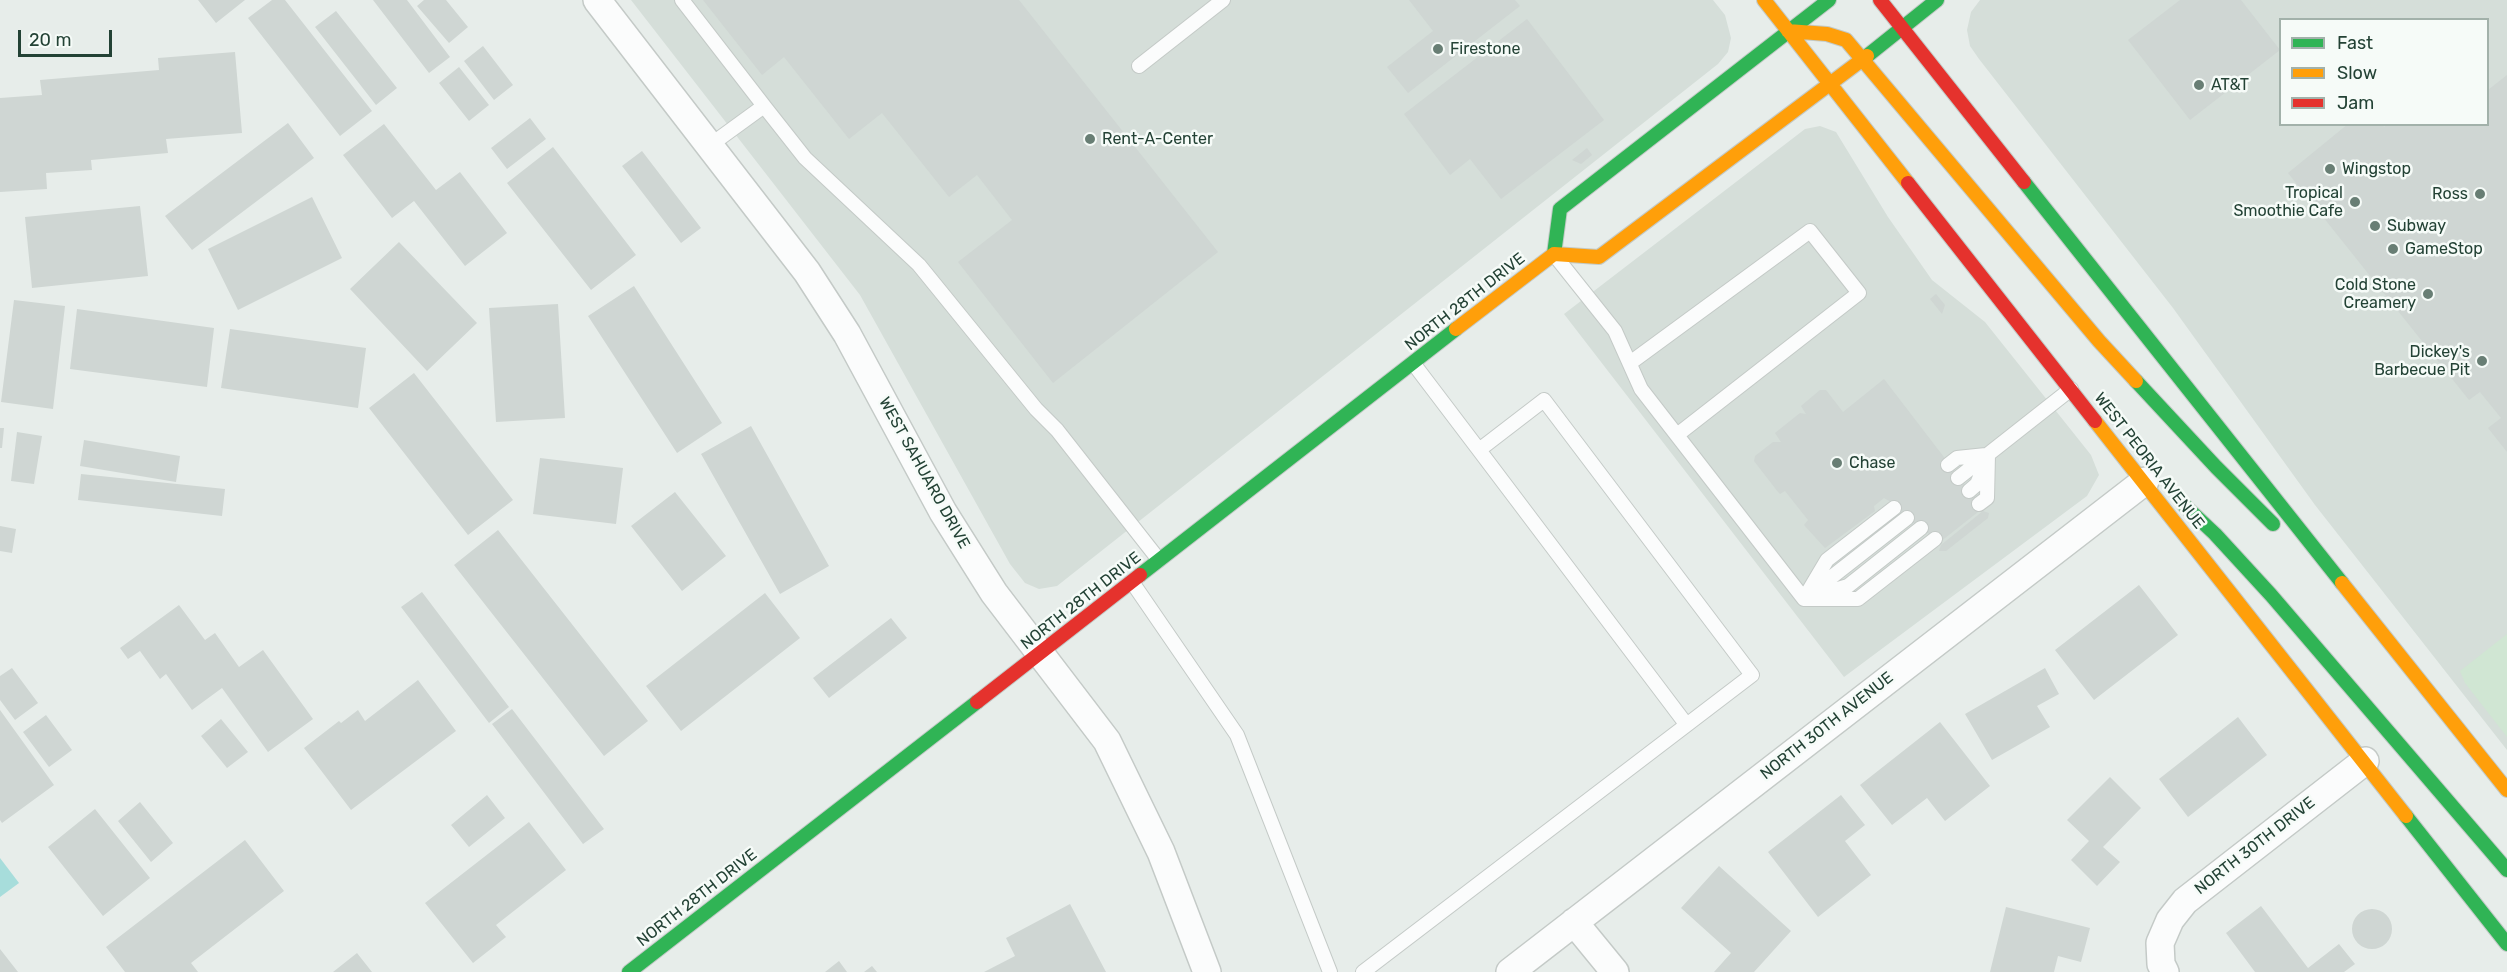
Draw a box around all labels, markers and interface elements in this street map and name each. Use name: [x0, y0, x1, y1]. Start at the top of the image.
scale bar: [21, 18, 116, 56]
legend: [2279, 18, 2489, 126]
text: 20 m: [29, 29, 71, 51]
text: Fast: [2337, 32, 2373, 54]
place label: Firestone: [1450, 39, 1520, 59]
marker: Firestone: [1431, 42, 1445, 56]
text: Slow: [2337, 62, 2377, 84]
place label: AT&T: [2211, 75, 2249, 95]
marker: AT&T: [2192, 78, 2206, 92]
text: Jam: [2337, 92, 2374, 114]
place label: Rent-A-Center: [1102, 129, 1213, 149]
marker: Rent-A-Center: [1083, 132, 1097, 146]
place label: Wingstop: [2342, 159, 2411, 179]
marker: Wingstop: [2323, 162, 2337, 176]
place label: Tropical Smoothie Cafe: [2233, 183, 2343, 221]
place label: Ross: [2432, 184, 2468, 204]
marker: Ross: [2473, 187, 2487, 201]
marker: Tropical Smoothie Cafe: [2348, 195, 2362, 209]
place label: Subway: [2387, 216, 2446, 236]
marker: Subway: [2368, 219, 2382, 233]
place label: GameStop: [2405, 239, 2483, 259]
marker: GameStop: [2386, 242, 2400, 256]
street label: NORTH 28TH DRIVE: [1401, 249, 1529, 355]
place label: Cold Stone Creamery: [2335, 275, 2416, 313]
marker: Cold Stone Creamery: [2421, 287, 2435, 301]
place label: Dickey's Barbecue Pit: [2374, 342, 2470, 380]
marker: Dickey's Barbecue Pit: [2475, 354, 2489, 368]
street label: WEST PEORIA AVENUE: [2090, 389, 2208, 533]
street label: WEST SAHUARO DRIVE: [874, 394, 974, 552]
place label: Chase: [1849, 453, 1895, 473]
marker: Chase: [1830, 456, 1844, 470]
street label: NORTH 28TH DRIVE: [1017, 548, 1145, 654]
street label: NORTH 30TH AVENUE: [1757, 668, 1897, 784]
street label: NORTH 30TH DRIVE: [2191, 793, 2319, 899]
street label: NORTH 28TH DRIVE: [633, 845, 761, 951]

